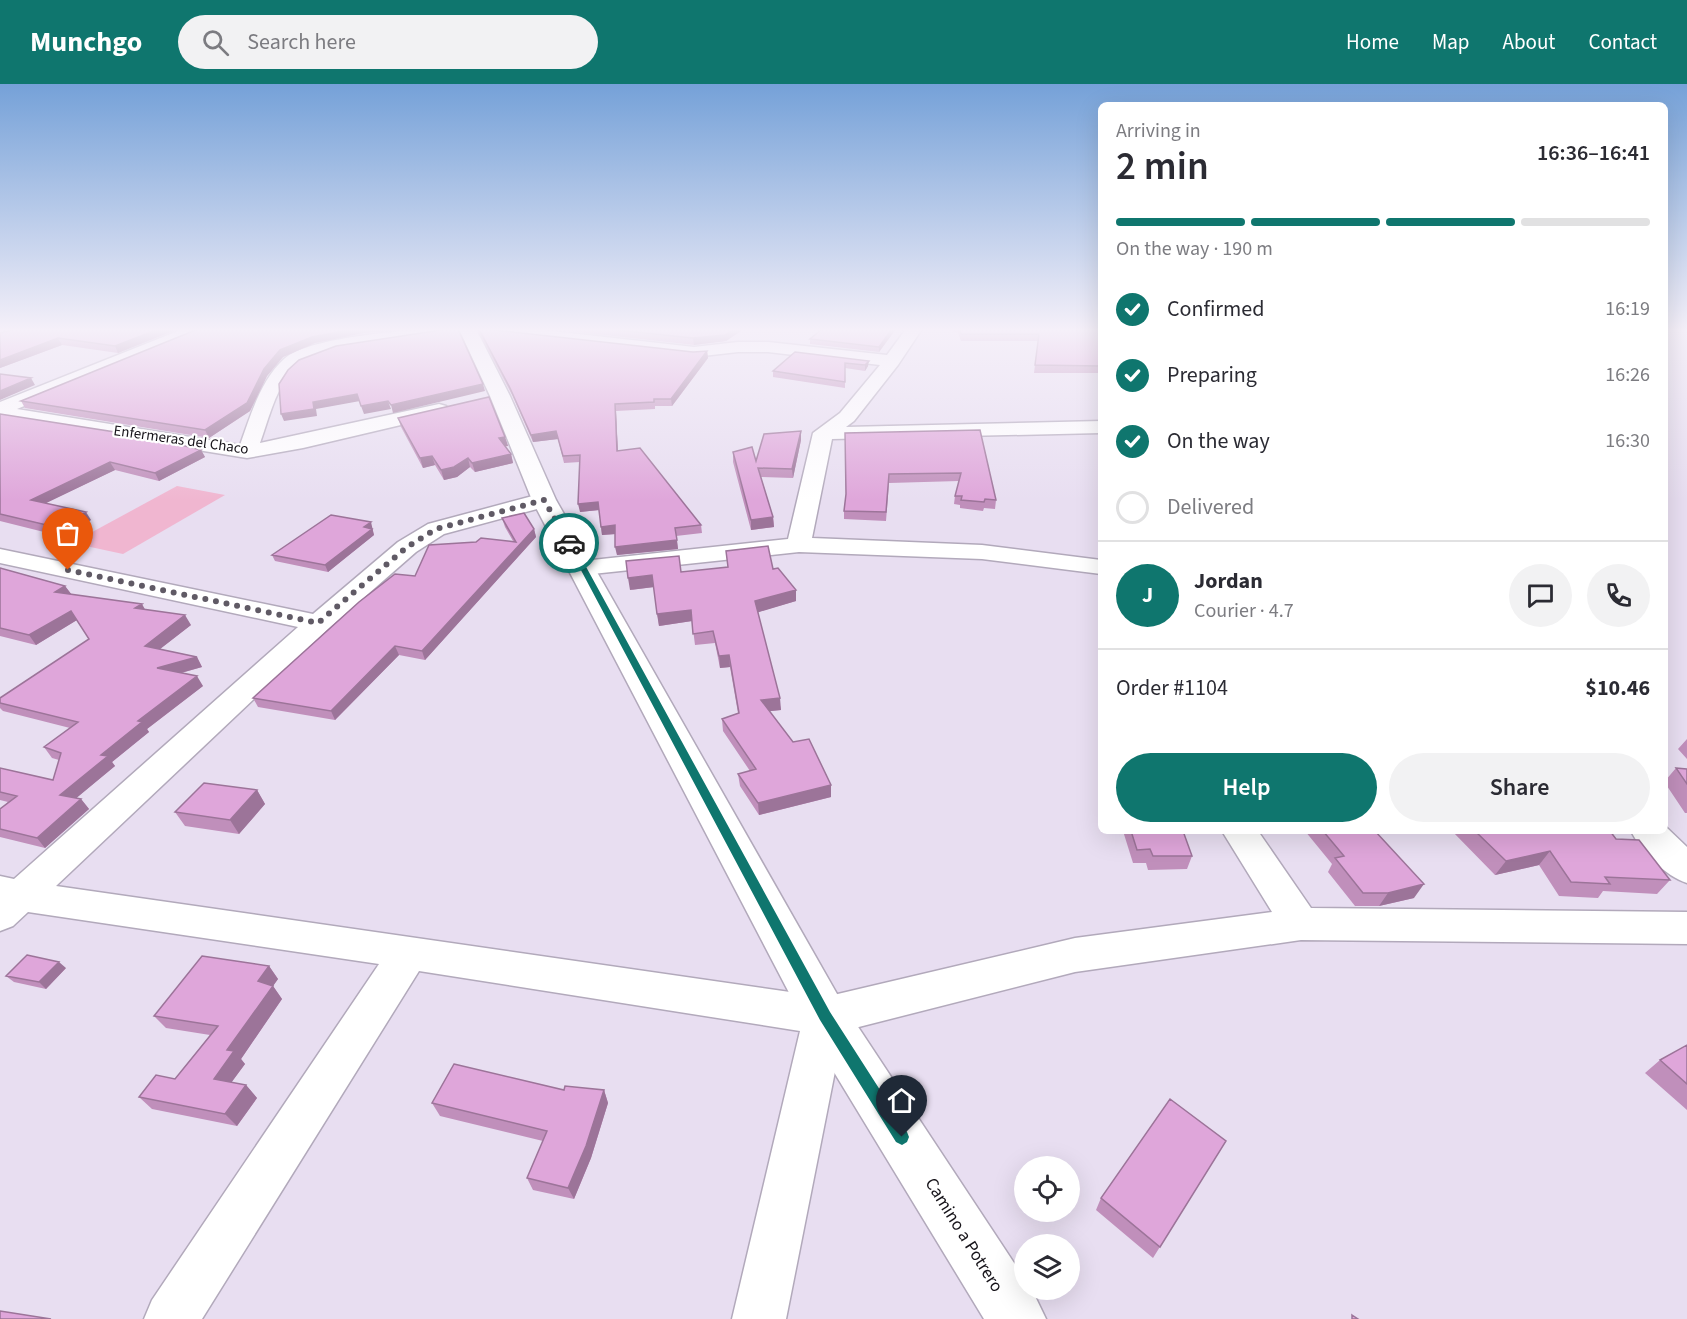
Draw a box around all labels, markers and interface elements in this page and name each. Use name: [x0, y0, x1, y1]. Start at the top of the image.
search box: [178, 15, 598, 69]
text: Munchgo: [30, 22, 142, 62]
icon: search: [199, 26, 232, 59]
text: Search here: [247, 26, 356, 58]
text: Home: [1346, 27, 1399, 57]
text: Map: [1432, 27, 1470, 57]
text: About: [1503, 27, 1555, 57]
text: Contact: [1588, 27, 1657, 57]
text: Arriving in: [1116, 117, 1201, 145]
text: 16:36–16:41: [1537, 137, 1650, 169]
text: 2 min: [1116, 139, 1209, 195]
text: On the way · 190 m: [1116, 235, 1273, 263]
icon: check: [1116, 293, 1149, 326]
text: Confirmed: [1167, 293, 1264, 325]
text: 16:19: [1605, 295, 1650, 323]
icon: check: [1116, 359, 1149, 392]
text: Preparing: [1167, 359, 1257, 391]
text: 16:26: [1605, 361, 1650, 389]
street label: Enfermeras del Chaco: [112, 420, 250, 460]
icon: check: [1116, 425, 1149, 458]
text: On the way: [1167, 425, 1270, 457]
text: 16:30: [1605, 427, 1650, 455]
text: Delivered: [1167, 491, 1254, 523]
pin: [42, 508, 93, 570]
courier: [539, 513, 599, 573]
icon: bag: [51, 517, 84, 550]
icon: car: [553, 527, 586, 560]
button: chat: [1509, 564, 1572, 627]
button: phone: [1587, 564, 1650, 627]
text: Jordan: [1194, 565, 1263, 597]
text: J: [1142, 579, 1153, 611]
text: Courier · 4.7: [1194, 597, 1294, 625]
text: Order #1104: [1116, 672, 1228, 704]
text: $10.46: [1585, 672, 1650, 704]
button: Help: [1116, 753, 1377, 822]
button: Share: [1389, 753, 1650, 822]
pin: [876, 1075, 927, 1137]
icon: home: [885, 1084, 918, 1117]
map controls: [1014, 1156, 1080, 1300]
button: locate: [1014, 1156, 1080, 1222]
street label: Camino a Potrero: [919, 1173, 1009, 1297]
button: layers: [1014, 1234, 1080, 1300]

